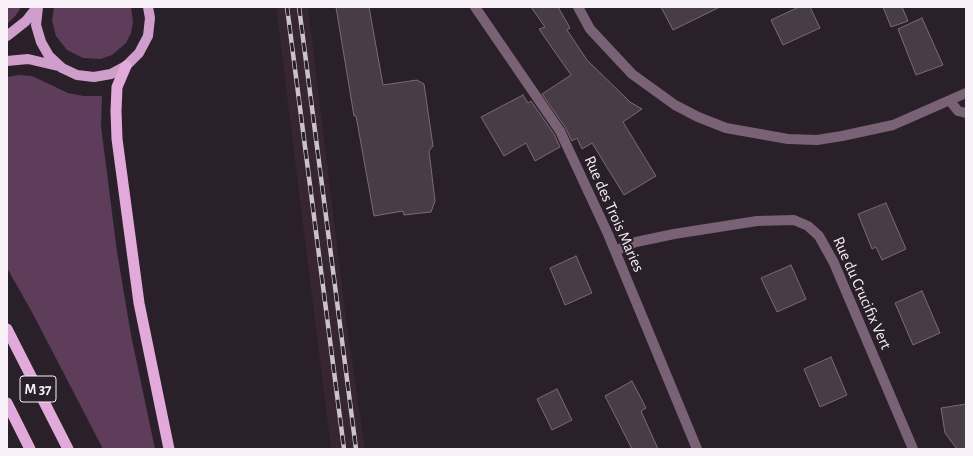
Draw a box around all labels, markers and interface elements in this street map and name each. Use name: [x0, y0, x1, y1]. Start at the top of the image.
street label: Rue des Trois Maries: [580, 153, 648, 275]
street label: Rue du Crucifix Vert: [829, 234, 895, 352]
road number: M 37: [20, 376, 56, 402]

